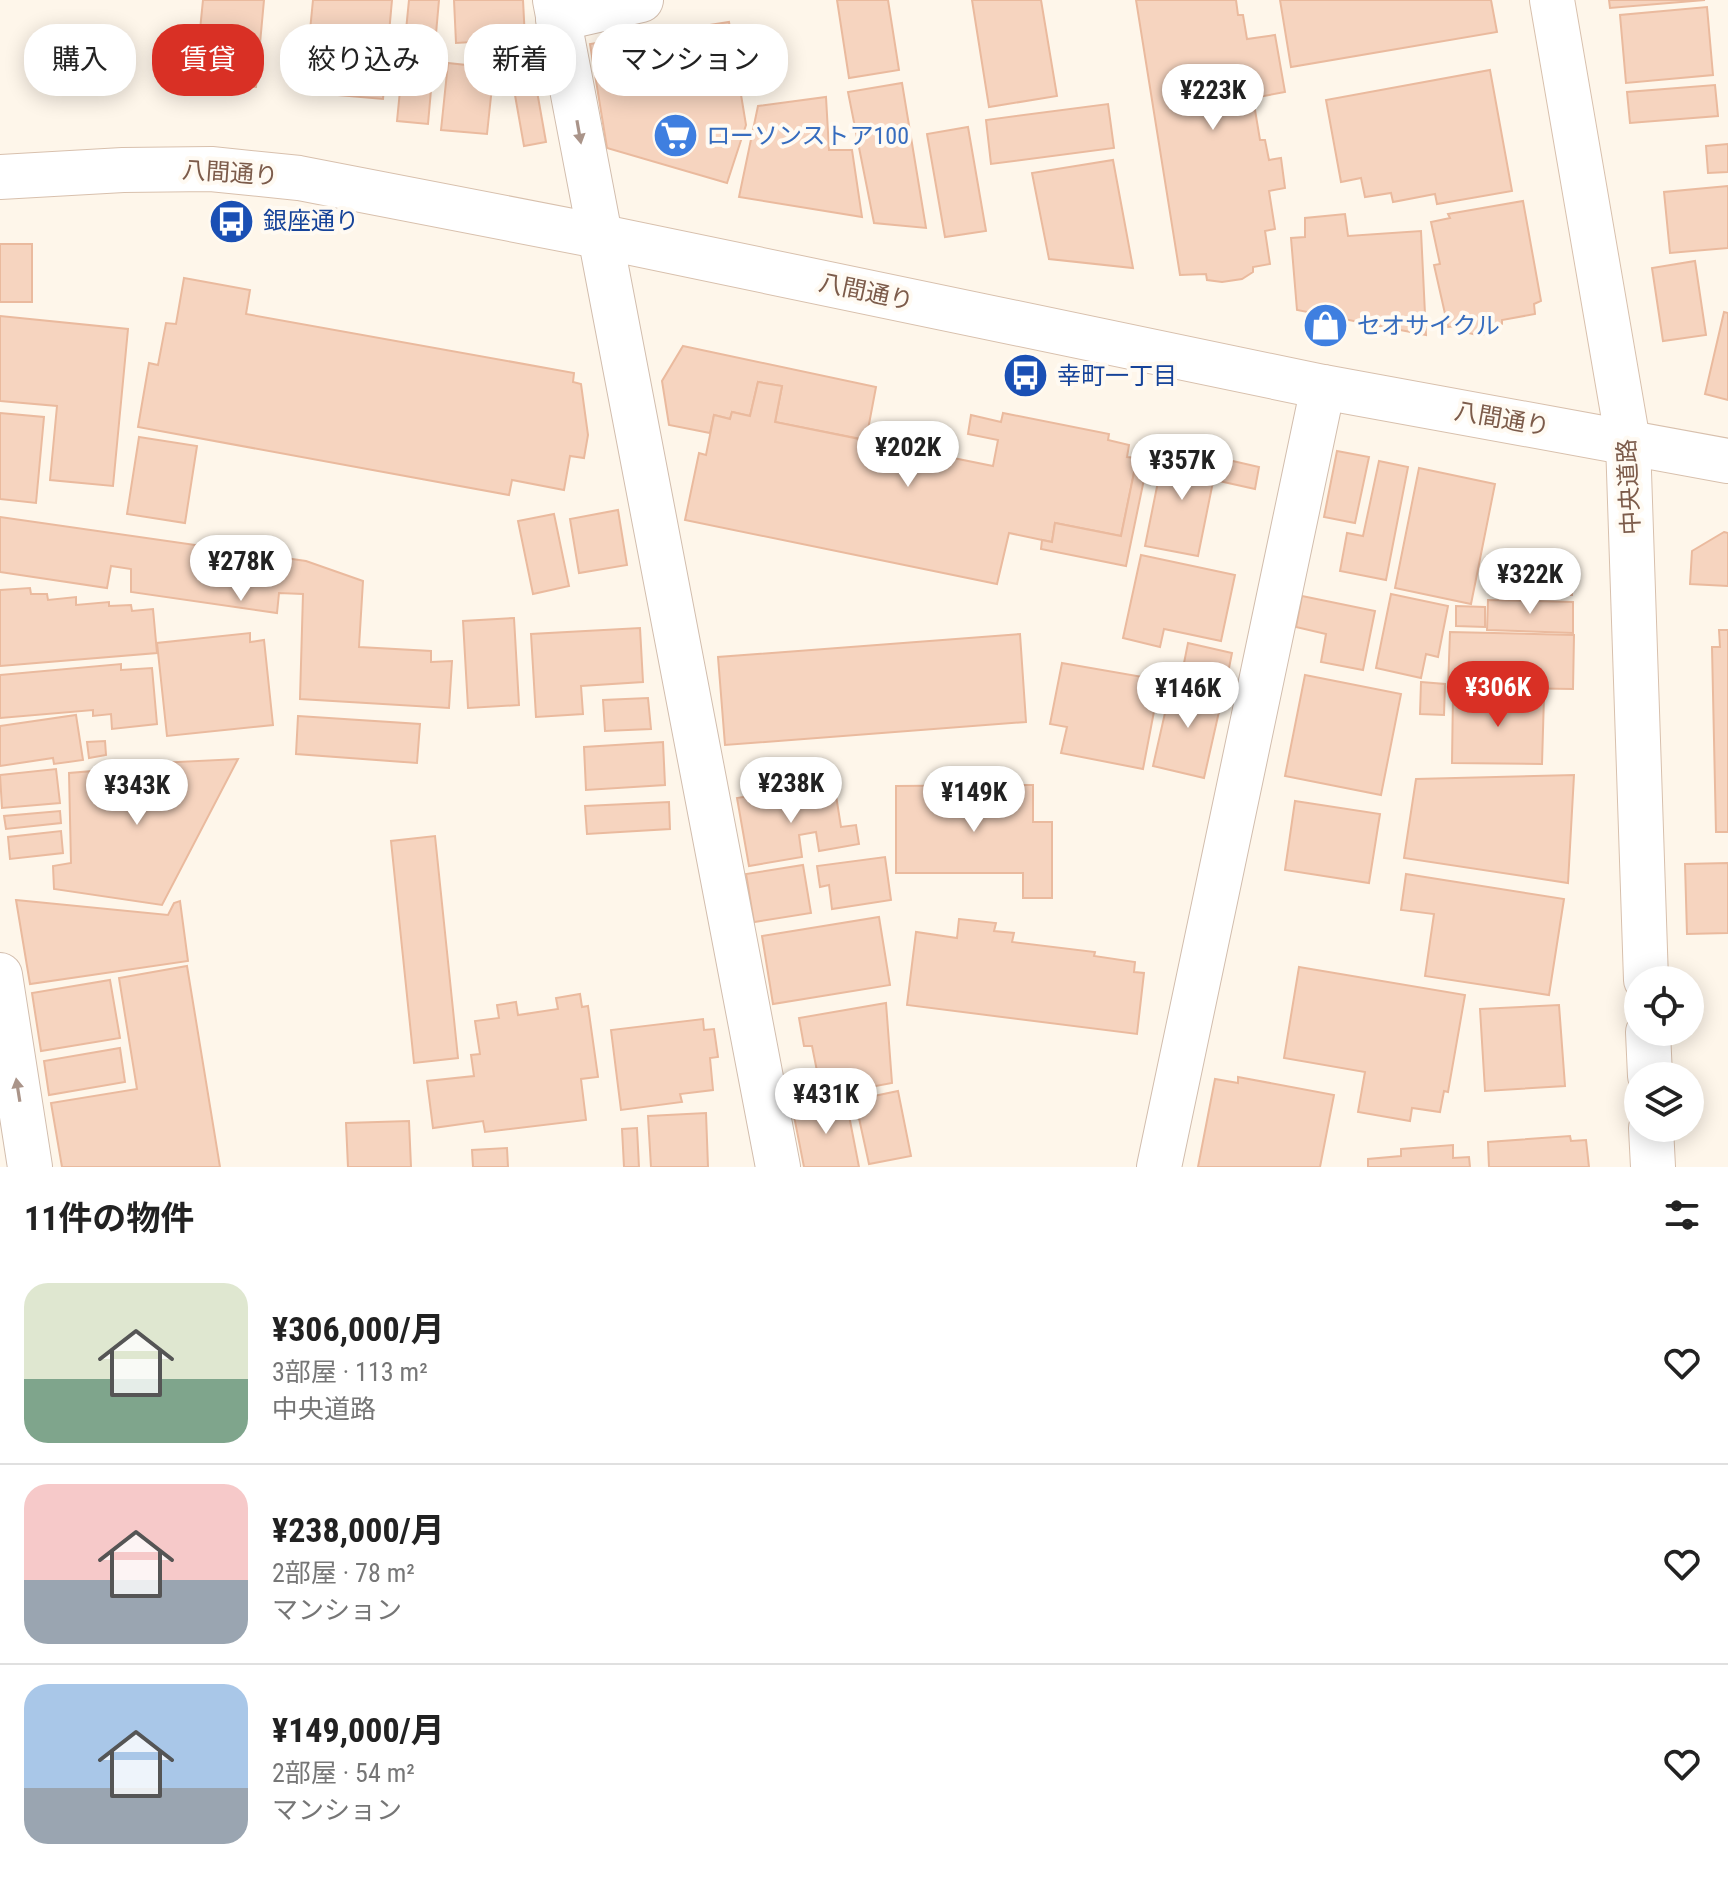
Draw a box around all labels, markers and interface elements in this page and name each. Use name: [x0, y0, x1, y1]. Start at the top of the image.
chip: 購入: [24, 24, 136, 96]
chip: 賃貸: [152, 24, 264, 96]
chip: 絞り込み: [280, 24, 448, 96]
chip: 新着: [464, 24, 576, 96]
chip: マンション: [592, 24, 788, 96]
pin: ¥223K: [1157, 64, 1269, 132]
text: ¥223K: [1180, 75, 1246, 105]
supermarket icon: ローソンストア100: [651, 112, 699, 160]
one-way arrow: [574, 120, 586, 145]
place label: ローソンストア100: [706, 122, 909, 150]
street label: 八間通り: [181, 156, 279, 190]
bus stop icon: 銀座通り: [208, 197, 256, 245]
place label: 銀座通り: [263, 207, 359, 235]
street label: 八間通り: [816, 268, 916, 316]
shop icon: セオサイクル: [1302, 302, 1350, 350]
place label: セオサイクル: [1357, 312, 1500, 340]
bus stop icon: 幸町一丁目: [1002, 352, 1050, 400]
place label: 幸町一丁目: [1057, 362, 1177, 390]
street label: 八間通り: [1452, 397, 1552, 441]
pin: ¥202K: [852, 421, 964, 489]
text: ¥202K: [875, 432, 941, 462]
pin: ¥357K: [1126, 434, 1238, 502]
street label: 中央道路: [1613, 438, 1645, 536]
text: ¥357K: [1149, 445, 1215, 475]
pin: ¥278K: [185, 535, 297, 603]
text: ¥278K: [208, 546, 274, 576]
pin: ¥322K: [1474, 548, 1586, 616]
text: ¥322K: [1497, 559, 1563, 589]
pin: ¥306K: [1442, 661, 1554, 729]
pin: ¥146K: [1132, 662, 1244, 730]
text: ¥306K: [1465, 672, 1531, 702]
text: ¥146K: [1155, 673, 1221, 703]
pin: ¥238K: [735, 757, 847, 825]
pin: ¥343K: [81, 759, 193, 827]
pin: ¥149K: [918, 766, 1030, 834]
text: ¥238K: [758, 768, 824, 798]
text: ¥343K: [104, 770, 170, 800]
text: ¥149K: [941, 777, 1007, 807]
map controls: [1624, 966, 1704, 1142]
button: locate: [1624, 966, 1704, 1046]
button: layers: [1624, 1062, 1704, 1142]
pin: ¥431K: [770, 1068, 882, 1136]
one-way arrow: [11, 1077, 24, 1102]
text: ¥431K: [793, 1079, 859, 1109]
icon: filters: [1660, 1193, 1704, 1237]
text: 11件の物件: [24, 1198, 194, 1238]
text: ¥306,000/月: [272, 1309, 445, 1349]
icon: home: [88, 1315, 184, 1411]
icon: heart: [1660, 1341, 1704, 1385]
text: 3部屋 · 113 m²: [272, 1357, 428, 1387]
text: 中央道路: [272, 1394, 376, 1424]
text: ¥238,000/月: [272, 1510, 445, 1550]
icon: home: [88, 1516, 184, 1612]
icon: heart: [1660, 1542, 1704, 1586]
text: 2部屋 · 78 m²: [272, 1558, 415, 1588]
text: マンション: [272, 1595, 402, 1625]
text: ¥149,000/月: [272, 1710, 445, 1750]
icon: home: [88, 1716, 184, 1812]
icon: heart: [1660, 1742, 1704, 1786]
text: 2部屋 · 54 m²: [272, 1758, 415, 1788]
text: マンション: [272, 1795, 402, 1825]

